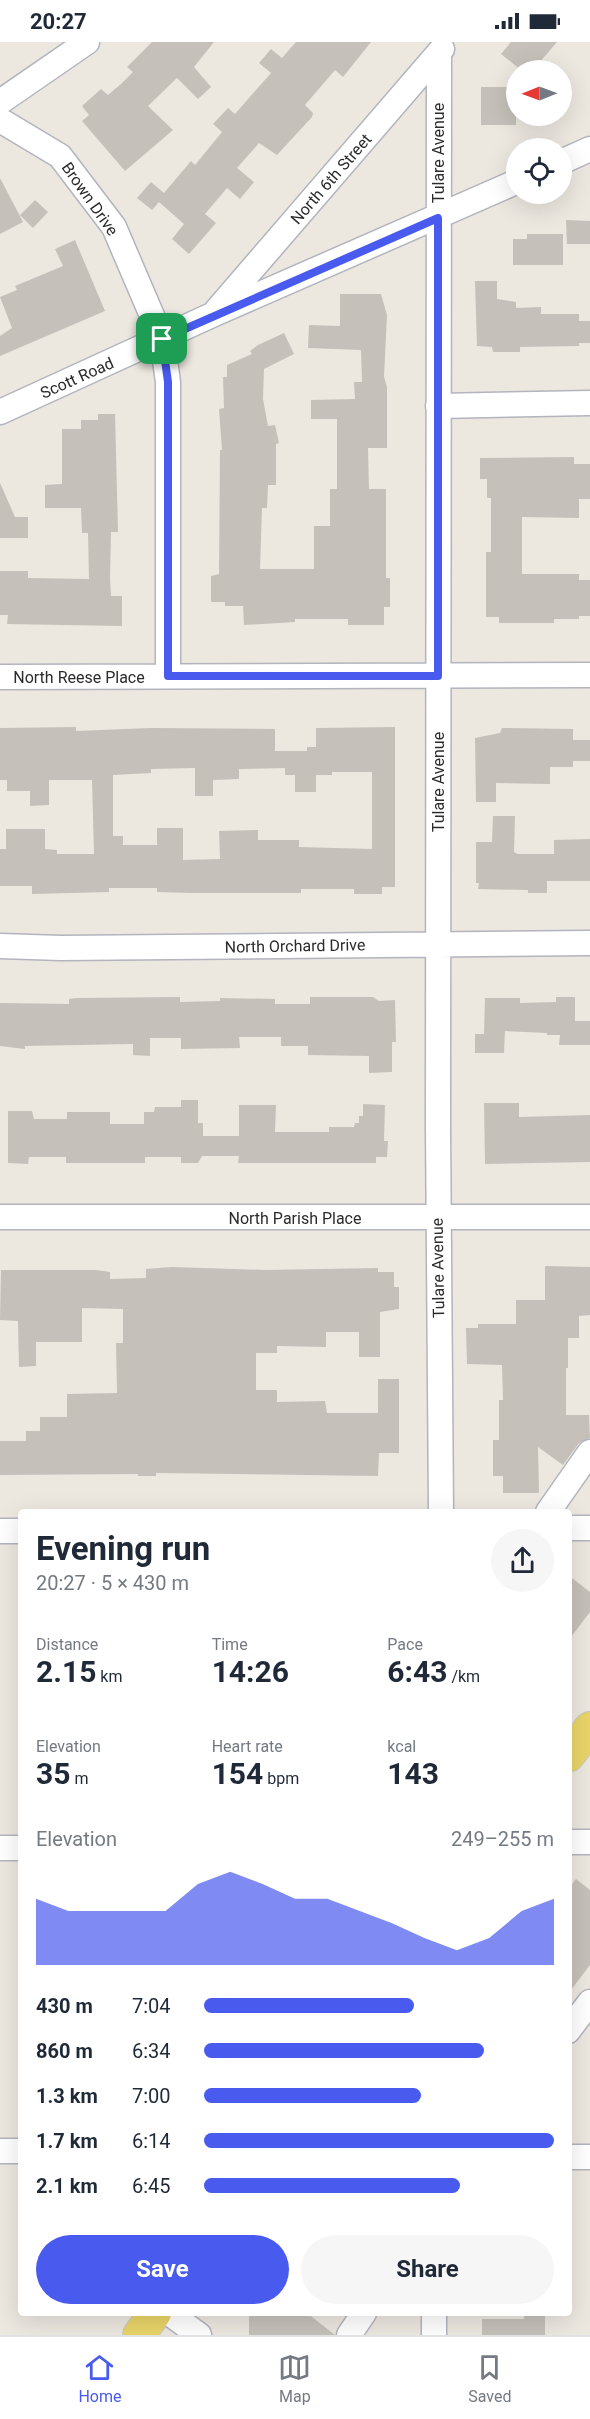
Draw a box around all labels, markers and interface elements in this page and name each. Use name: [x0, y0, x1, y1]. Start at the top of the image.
text: 20:27: [30, 9, 87, 34]
north arrow: [506, 60, 572, 126]
map controls: [506, 60, 572, 204]
street label: Tulare Avenue: [429, 103, 448, 203]
street label: North 6th Street: [287, 130, 375, 228]
button: locate: [506, 138, 572, 204]
street label: Brown Drive: [58, 159, 122, 239]
pin: [136, 313, 187, 364]
icon: arrive: [145, 322, 178, 355]
street label: Scott Road: [37, 353, 117, 403]
street label: North Reese Place: [13, 668, 145, 687]
street label: Tulare Avenue: [429, 732, 448, 832]
street label: North Orchard Drive: [224, 935, 366, 957]
street label: North Parish Place: [229, 1209, 361, 1228]
street label: Tulare Avenue: [428, 1218, 448, 1318]
text: Evening run: [36, 1529, 210, 1568]
button: share: [491, 1529, 554, 1592]
text: 20:27 · 5 × 430 m: [36, 1571, 189, 1595]
text: Distance: [36, 1635, 98, 1654]
text: Time: [212, 1635, 248, 1654]
text: Pace: [387, 1635, 423, 1654]
text: 2.15: [36, 1654, 96, 1689]
text: 14:26: [212, 1654, 289, 1689]
text: 6:43: [387, 1654, 447, 1689]
text: km: [96, 1667, 122, 1686]
text: /km: [447, 1667, 480, 1686]
text: Elevation: [36, 1737, 101, 1756]
text: Heart rate: [212, 1737, 283, 1756]
text: kcal: [387, 1737, 416, 1756]
text: 35: [36, 1756, 70, 1791]
text: 154: [212, 1756, 263, 1791]
text: 143: [387, 1756, 439, 1791]
text: m: [70, 1769, 88, 1788]
text: bpm: [263, 1769, 299, 1788]
text: Elevation: [36, 1827, 117, 1851]
text: 249–255 m: [451, 1827, 554, 1851]
text: 430 m: [36, 1994, 93, 2018]
text: 7:04: [132, 1994, 171, 2018]
text: 860 m: [36, 2039, 93, 2063]
text: 6:34: [132, 2039, 171, 2063]
text: 1.3 km: [36, 2084, 98, 2108]
text: 7:00: [132, 2084, 171, 2108]
text: 1.7 km: [36, 2129, 98, 2153]
text: 6:14: [132, 2129, 171, 2153]
text: 2.1 km: [36, 2174, 98, 2198]
text: 6:45: [132, 2174, 171, 2198]
button: Save: [36, 2235, 289, 2304]
button: Share: [301, 2235, 554, 2304]
tab: Home: [78, 2351, 122, 2406]
tab: Map: [278, 2351, 311, 2406]
tab: Saved: [468, 2351, 512, 2406]

